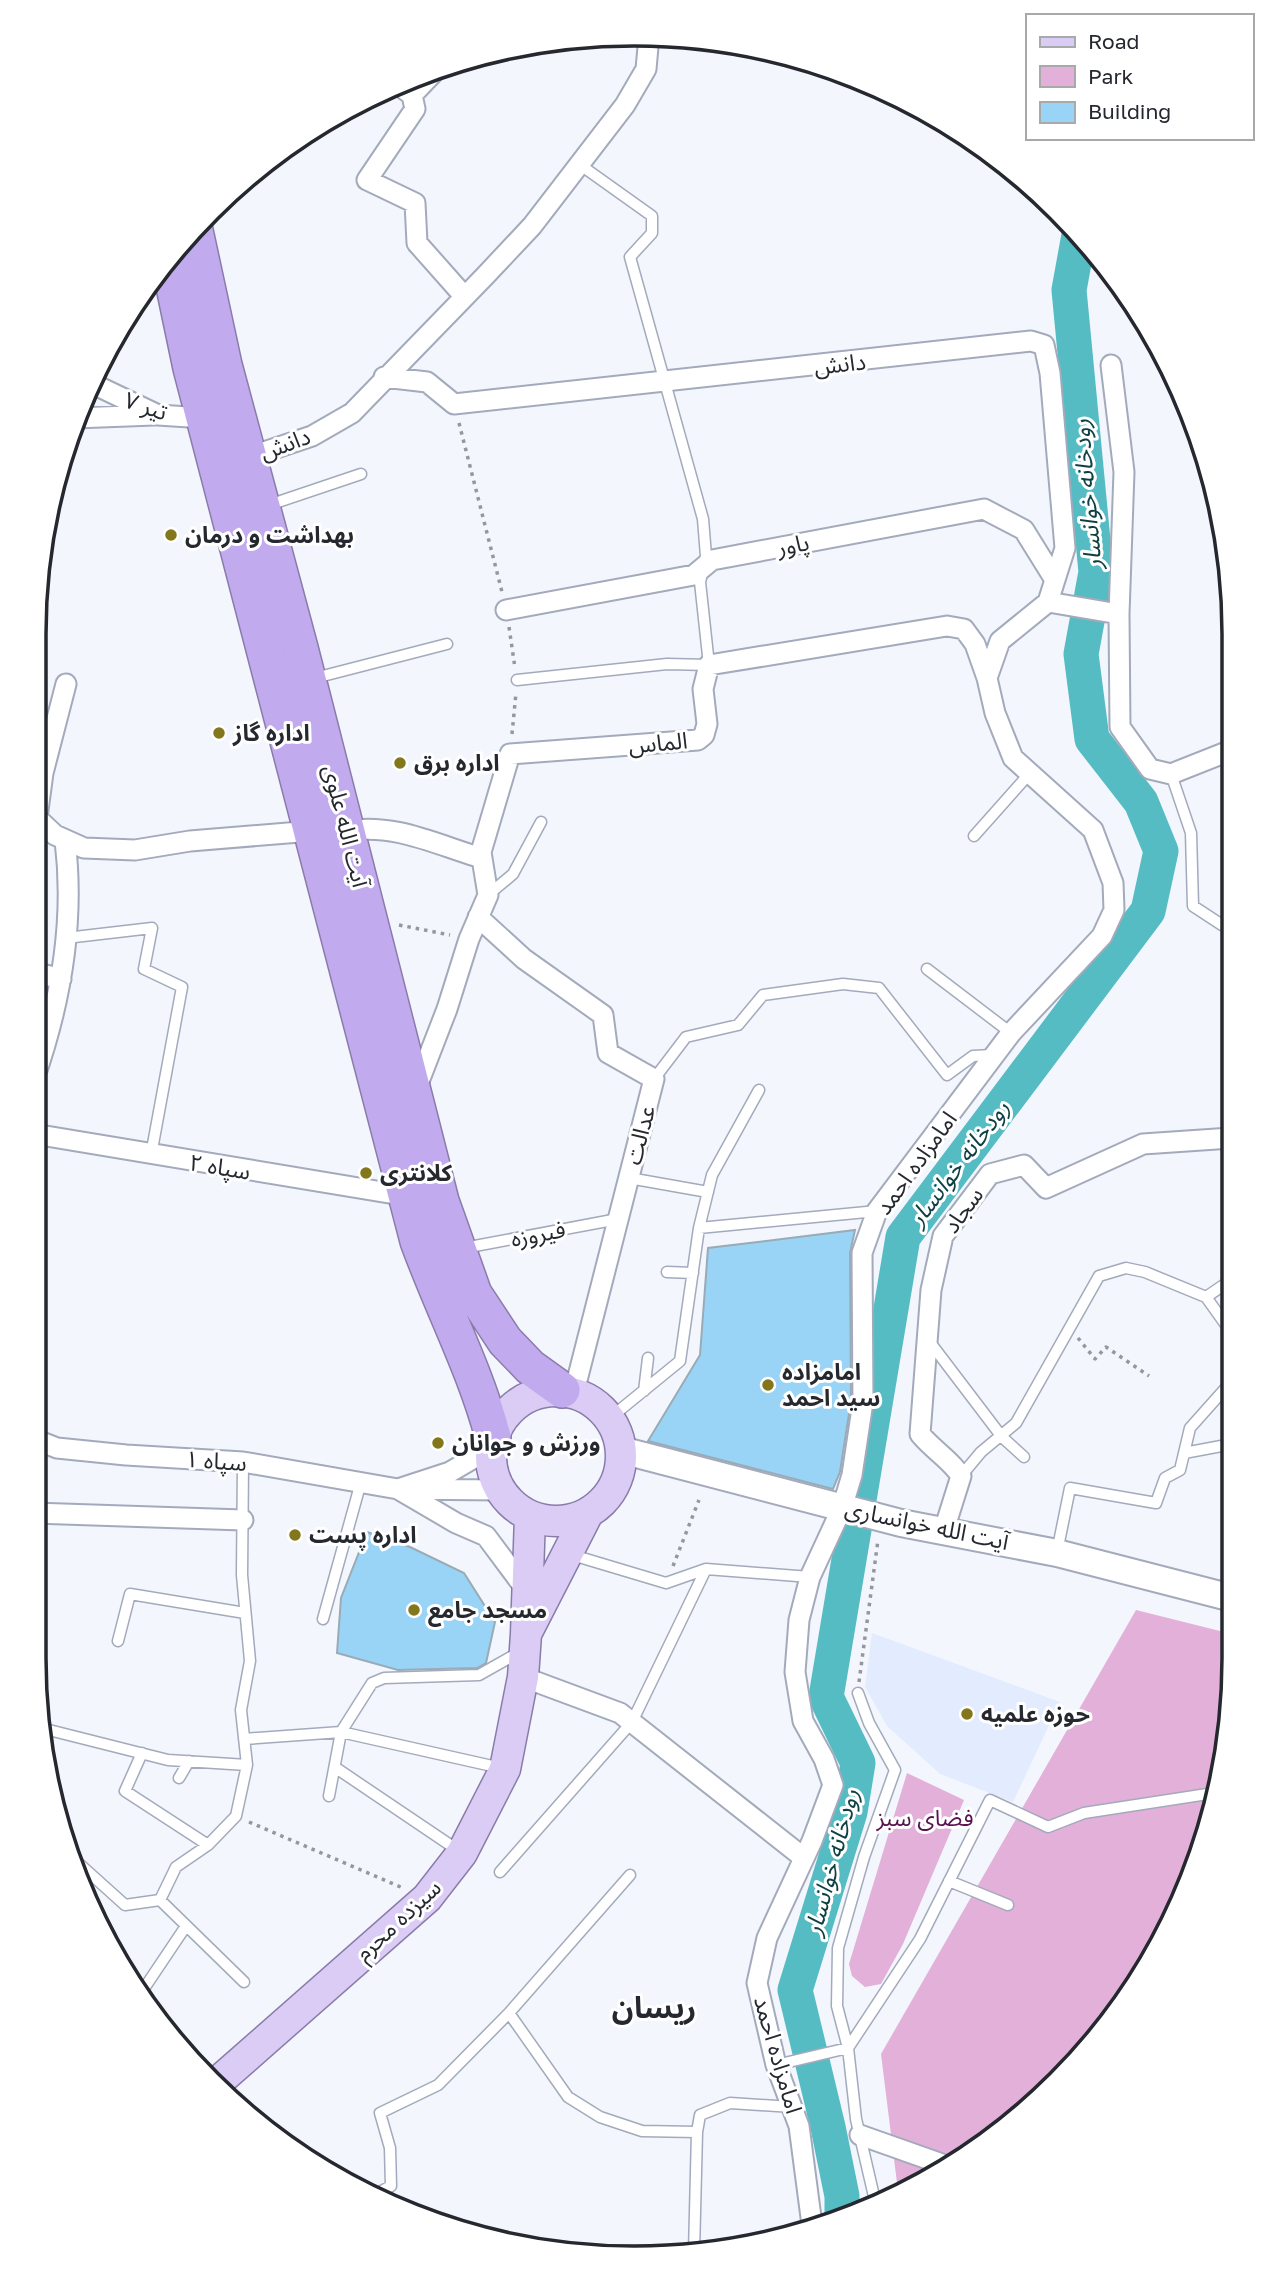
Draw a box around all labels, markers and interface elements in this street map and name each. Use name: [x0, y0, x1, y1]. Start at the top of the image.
legend: [1026, 14, 1253, 140]
text: Road: [1088, 28, 1139, 54]
text: Park: [1088, 63, 1134, 89]
text: Building: [1088, 98, 1171, 124]
street label: دانش: [813, 346, 867, 380]
street label: ۷ تیر: [121, 385, 172, 426]
water label: رودخانه خوانسار: [1065, 418, 1108, 572]
street label: دانش: [256, 421, 314, 465]
place label: بهداشت و درمان: [185, 520, 354, 549]
marker: بهداشت و درمان: [163, 527, 179, 543]
street label: پاور: [773, 527, 812, 563]
place label: اداره گاز: [232, 718, 310, 747]
marker: اداره گاز: [211, 725, 227, 741]
street label: الماس: [627, 725, 689, 759]
place label: اداره برق: [414, 748, 500, 777]
marker: اداره برق: [392, 755, 408, 771]
street label: آیت الله علوی: [317, 762, 376, 891]
water label: رودخانه خوانسار: [900, 1093, 1015, 1233]
street label: عدالت: [618, 1102, 660, 1168]
street label: امامزاده احمد: [868, 1105, 963, 1220]
street label: سپاه ۲: [187, 1147, 253, 1187]
place label: کلانتری: [380, 1158, 453, 1187]
marker: کلانتری: [358, 1165, 374, 1181]
street label: سجاد: [936, 1181, 988, 1238]
street label: فیروزه: [508, 1214, 568, 1253]
place label: امامزاده سید احمد: [782, 1357, 880, 1411]
marker: امامزاده سید احمد: [760, 1377, 776, 1393]
place label: ورزش و جوانان: [452, 1428, 601, 1457]
marker: ورزش و جوانان: [430, 1435, 446, 1451]
street label: سپاه ۱: [184, 1444, 248, 1478]
street label: آیت الله خوانساری: [843, 1493, 1013, 1556]
place label: اداره پست: [309, 1520, 416, 1551]
marker: اداره پست: [287, 1527, 303, 1543]
place label: مسجد جامع: [428, 1595, 547, 1627]
marker: مسجد جامع: [406, 1602, 422, 1618]
place label: حوزه علمیه: [981, 1699, 1090, 1728]
marker: حوزه علمیه: [959, 1706, 975, 1722]
water label: رودخانه خوانسار: [797, 1785, 865, 1940]
park label: فضای سبز: [875, 1803, 974, 1832]
street label: سیزده محرم: [349, 1873, 449, 1970]
district label: ریسان: [612, 1989, 696, 2025]
street label: امامزاده احمد: [748, 1993, 809, 2117]

